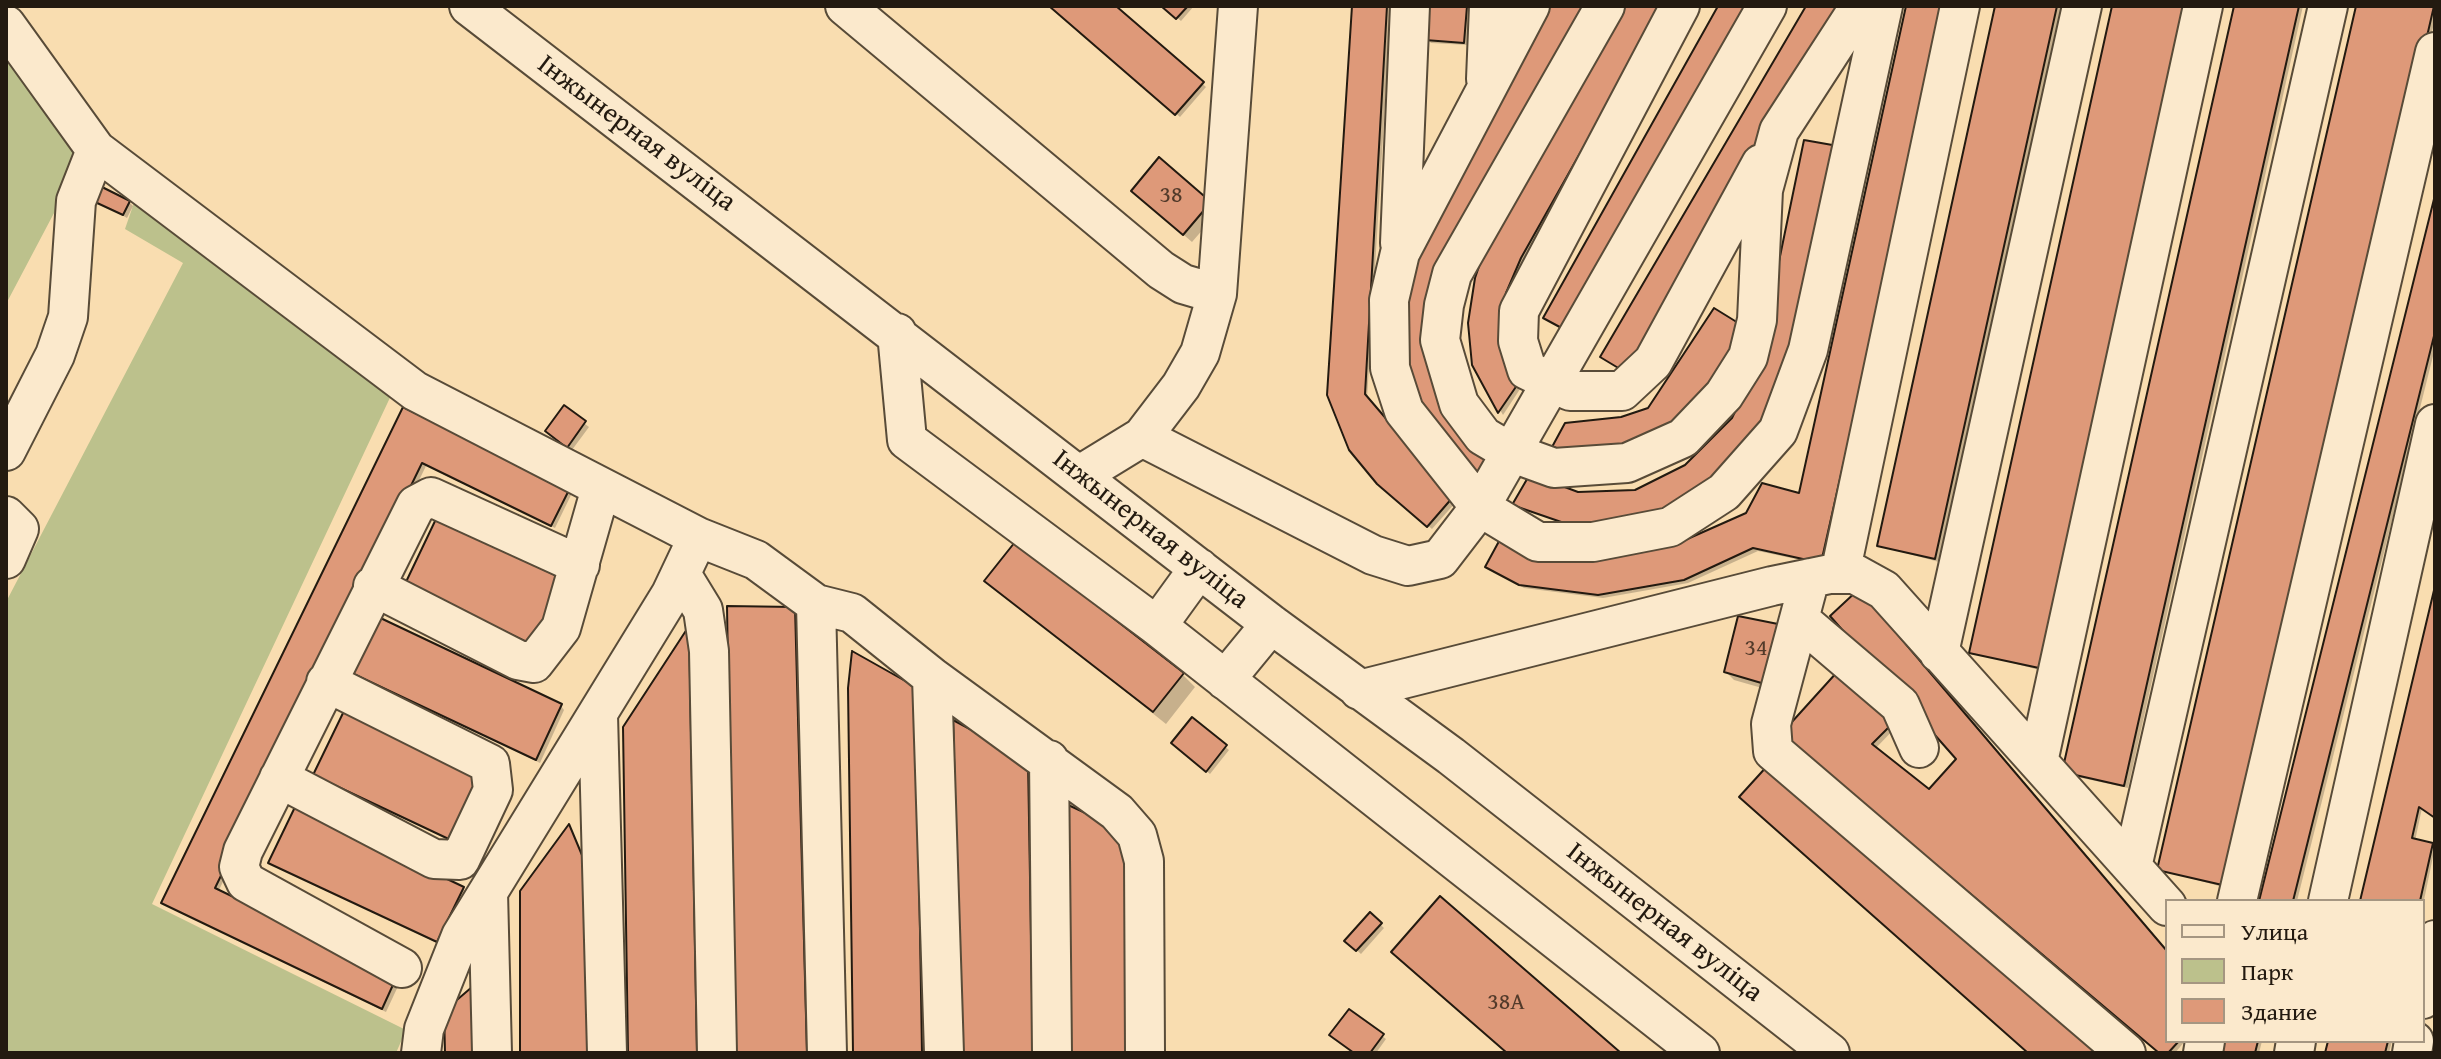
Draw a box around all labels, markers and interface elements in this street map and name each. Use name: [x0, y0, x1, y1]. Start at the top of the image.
street label: Інжынерная вуліца: [530, 48, 742, 220]
house number: 38: [1159, 182, 1183, 210]
street label: Інжынерная вуліца: [1045, 443, 1255, 617]
house number: 34: [1744, 635, 1768, 663]
street label: Інжынерная вуліца: [1559, 836, 1769, 1010]
legend: [2165, 899, 2425, 1043]
text: Улица: [2241, 914, 2308, 949]
text: Парк: [2241, 954, 2293, 989]
house number: 38А: [1487, 989, 1525, 1017]
text: Здание: [2241, 994, 2317, 1029]

